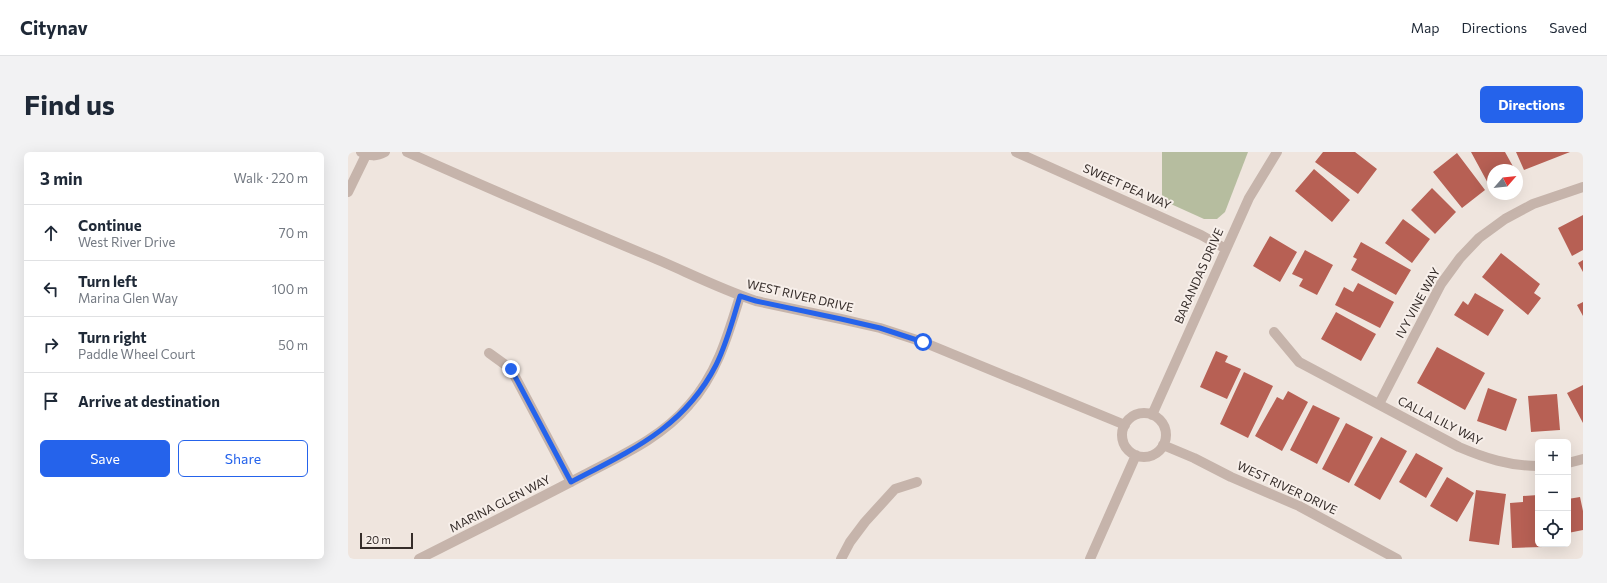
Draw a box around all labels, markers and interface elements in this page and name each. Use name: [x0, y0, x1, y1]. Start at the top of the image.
text: Citynav: [20, 16, 88, 39]
text: Map: [1411, 19, 1440, 36]
text: Directions: [1462, 19, 1527, 36]
text: Saved: [1549, 19, 1587, 36]
button: Directions: [1480, 86, 1583, 123]
text: Find us: [24, 87, 115, 121]
street label: SWEET PEA WAY: [1081, 160, 1174, 212]
north arrow: [1487, 164, 1523, 200]
text: 3 min: [40, 168, 83, 189]
text: Walk · 220 m: [234, 170, 308, 186]
text: Continue: [78, 216, 142, 234]
icon: ahead: [40, 222, 62, 244]
text: 70 m: [279, 225, 308, 241]
street label: BARANDAS DRIVE: [1171, 226, 1225, 326]
text: West River Drive: [78, 234, 175, 250]
street label: IVY VINE WAY: [1392, 265, 1442, 340]
text: Turn left: [78, 272, 137, 290]
street label: WEST RIVER DRIVE: [746, 276, 855, 314]
icon: left: [40, 278, 62, 300]
text: 100 m: [272, 281, 308, 297]
text: Marina Glen Way: [78, 290, 178, 306]
text: Turn right: [78, 328, 147, 346]
route start: [914, 333, 932, 351]
icon: right: [40, 334, 62, 356]
text: 50 m: [278, 337, 308, 353]
text: Paddle Wheel Court: [78, 346, 195, 362]
route end: [502, 360, 520, 378]
icon: arrive: [40, 390, 62, 412]
text: Arrive at destination: [78, 392, 220, 410]
street label: CALLA LILY WAY: [1396, 393, 1485, 448]
map controls: [1535, 439, 1571, 547]
button: +: [1535, 439, 1571, 475]
button: Save: [40, 440, 170, 477]
button: Share: [178, 440, 308, 477]
street label: WEST RIVER DRIVE: [1235, 458, 1340, 516]
street label: MARINA GLEN WAY: [447, 472, 552, 535]
button: −: [1535, 475, 1571, 511]
button: locate: [1535, 511, 1571, 547]
scale bar: [360, 531, 413, 550]
text: 20 m: [366, 533, 391, 546]

